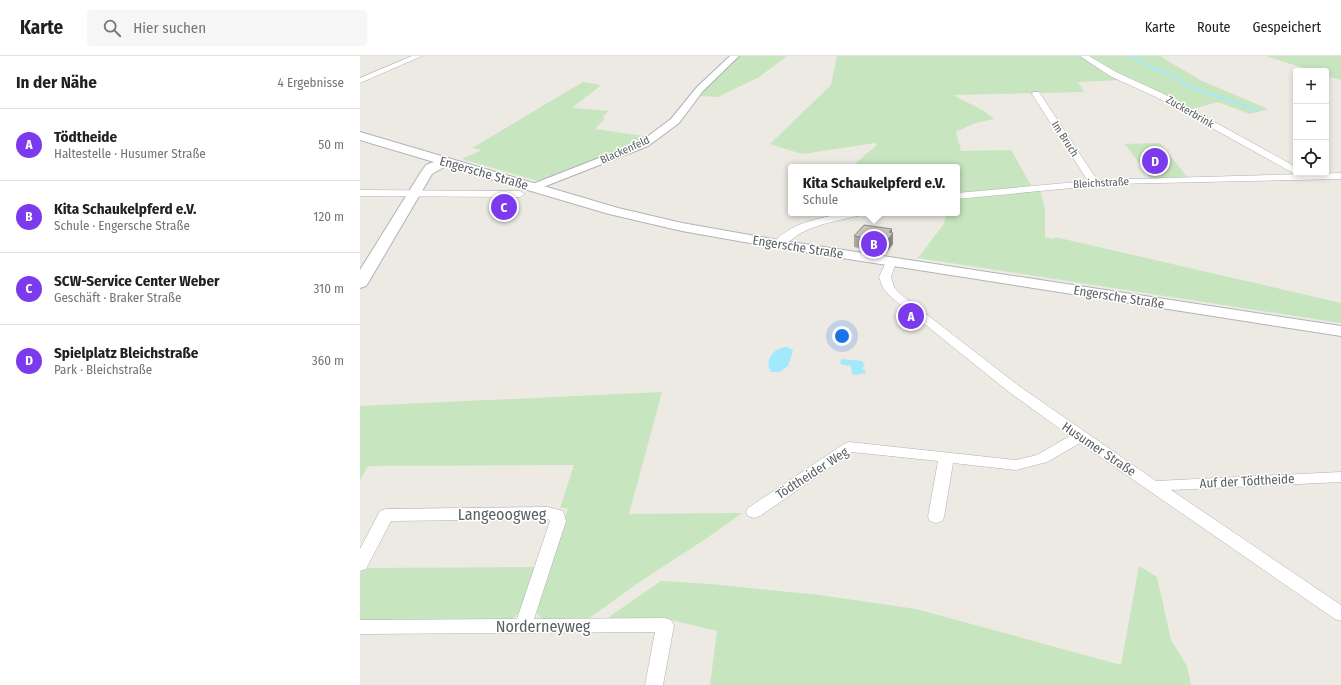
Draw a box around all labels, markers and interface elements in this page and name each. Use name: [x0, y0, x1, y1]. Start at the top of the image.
search box: [87, 10, 367, 46]
text: Karte: [20, 16, 63, 39]
icon: search: [101, 17, 123, 39]
text: Hier suchen: [133, 19, 206, 37]
text: Karte: [1145, 19, 1175, 36]
text: Route: [1197, 19, 1230, 36]
text: Gespeichert: [1252, 19, 1321, 36]
map controls: [1293, 68, 1329, 176]
button: +: [1293, 68, 1329, 104]
text: In der Nähe: [16, 72, 97, 93]
text: 4 Ergebnisse: [278, 75, 344, 90]
street label: Zuckerbrink: [1164, 93, 1217, 131]
button: −: [1293, 104, 1329, 140]
street label: Im Bruch: [1049, 119, 1081, 159]
text: Tödtheide: [54, 128, 117, 146]
street label: Blackenfeld: [598, 133, 652, 167]
text: A: [25, 137, 33, 152]
text: 50 m: [318, 137, 344, 152]
button: locate: [1293, 140, 1329, 176]
text: Haltestelle · Husumer Straße: [54, 146, 206, 161]
pin: D: [1142, 146, 1168, 176]
street label: Engersche Straße: [438, 153, 530, 193]
popup: [788, 164, 960, 216]
text: Kita Schaukelpferd e.V.: [803, 174, 945, 192]
street label: Bleichstraße: [1073, 175, 1129, 191]
pin: C: [491, 192, 517, 222]
text: Schule: [803, 192, 838, 207]
text: Kita Schaukelpferd e.V.: [54, 200, 196, 218]
text: B: [25, 209, 33, 224]
text: 120 m: [313, 209, 344, 224]
text: Schule · Engersche Straße: [54, 218, 190, 233]
pin: B: [861, 229, 887, 259]
street label: Engersche Straße: [752, 232, 844, 262]
text: SCW-Service Center Weber: [54, 272, 220, 290]
text: C: [26, 281, 32, 296]
text: 310 m: [314, 281, 344, 296]
street label: Engersche Straße: [1073, 282, 1165, 312]
text: Geschäft · Braker Straße: [54, 290, 181, 305]
pin: A: [898, 301, 924, 331]
your location: [832, 326, 852, 346]
text: Spielplatz Bleichstraße: [54, 344, 198, 362]
text: D: [25, 353, 33, 368]
text: 360 m: [312, 353, 344, 368]
text: Park · Bleichstraße: [54, 362, 152, 377]
street label: Husumer Straße: [1059, 419, 1139, 479]
street label: Tödtheider Weg: [773, 444, 852, 502]
street label: Auf der Tödtheide: [1199, 471, 1295, 491]
street label: Langeoogweg: [458, 505, 547, 524]
street label: Norderneyweg: [496, 617, 591, 636]

